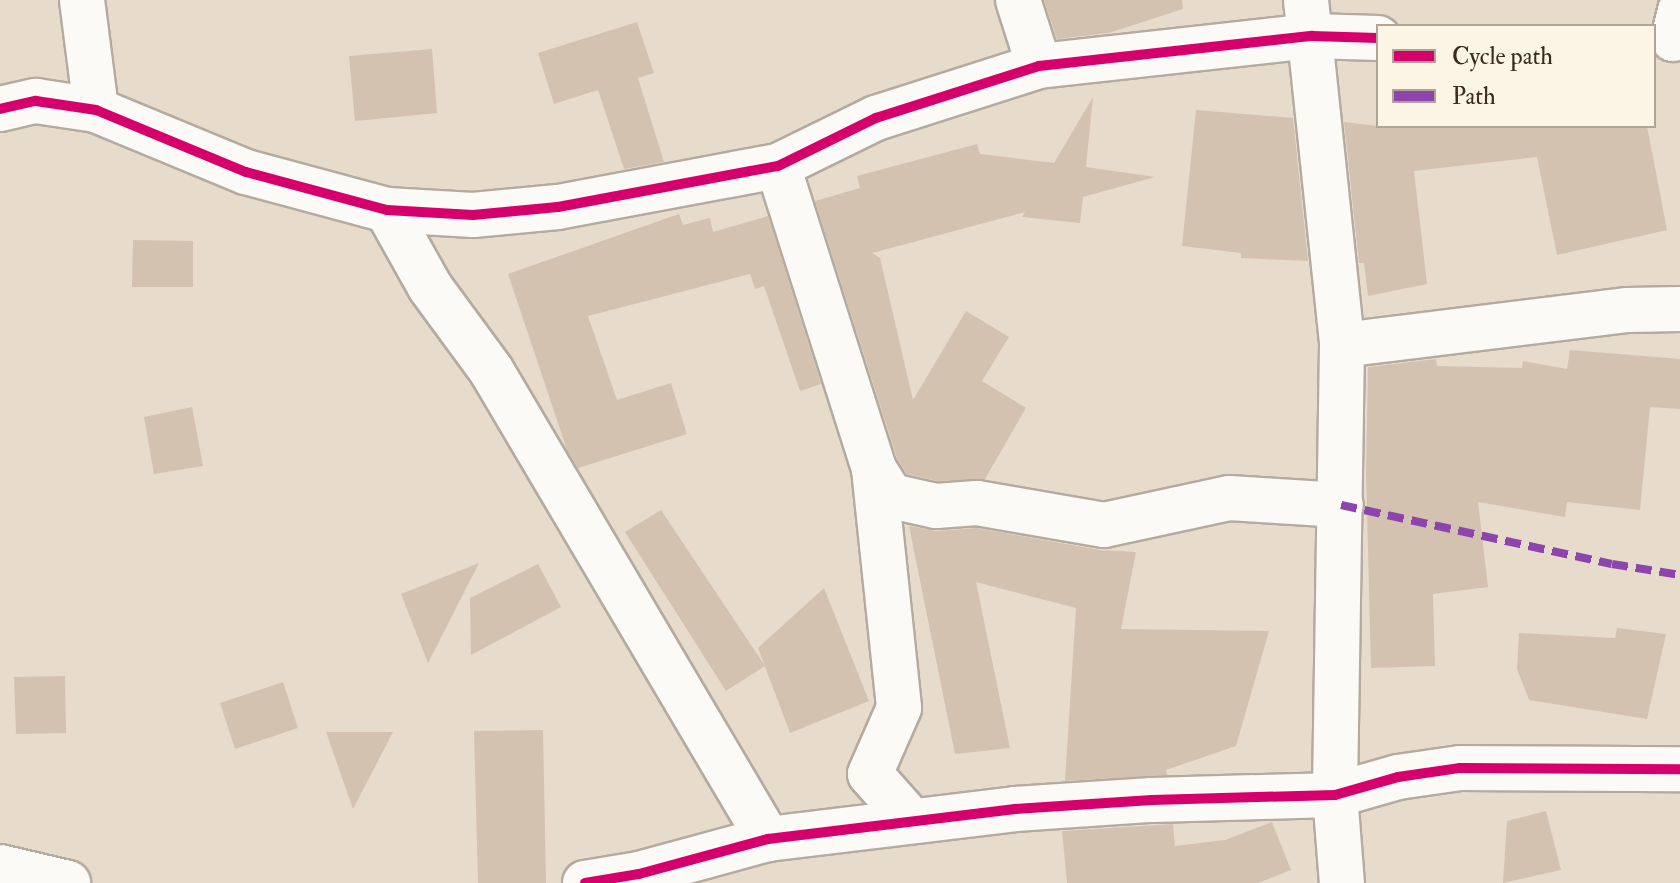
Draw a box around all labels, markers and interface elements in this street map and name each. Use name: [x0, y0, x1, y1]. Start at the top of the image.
legend: [1376, 24, 1656, 128]
text: Cycle path: [1452, 41, 1553, 72]
text: Path: [1452, 81, 1496, 112]

